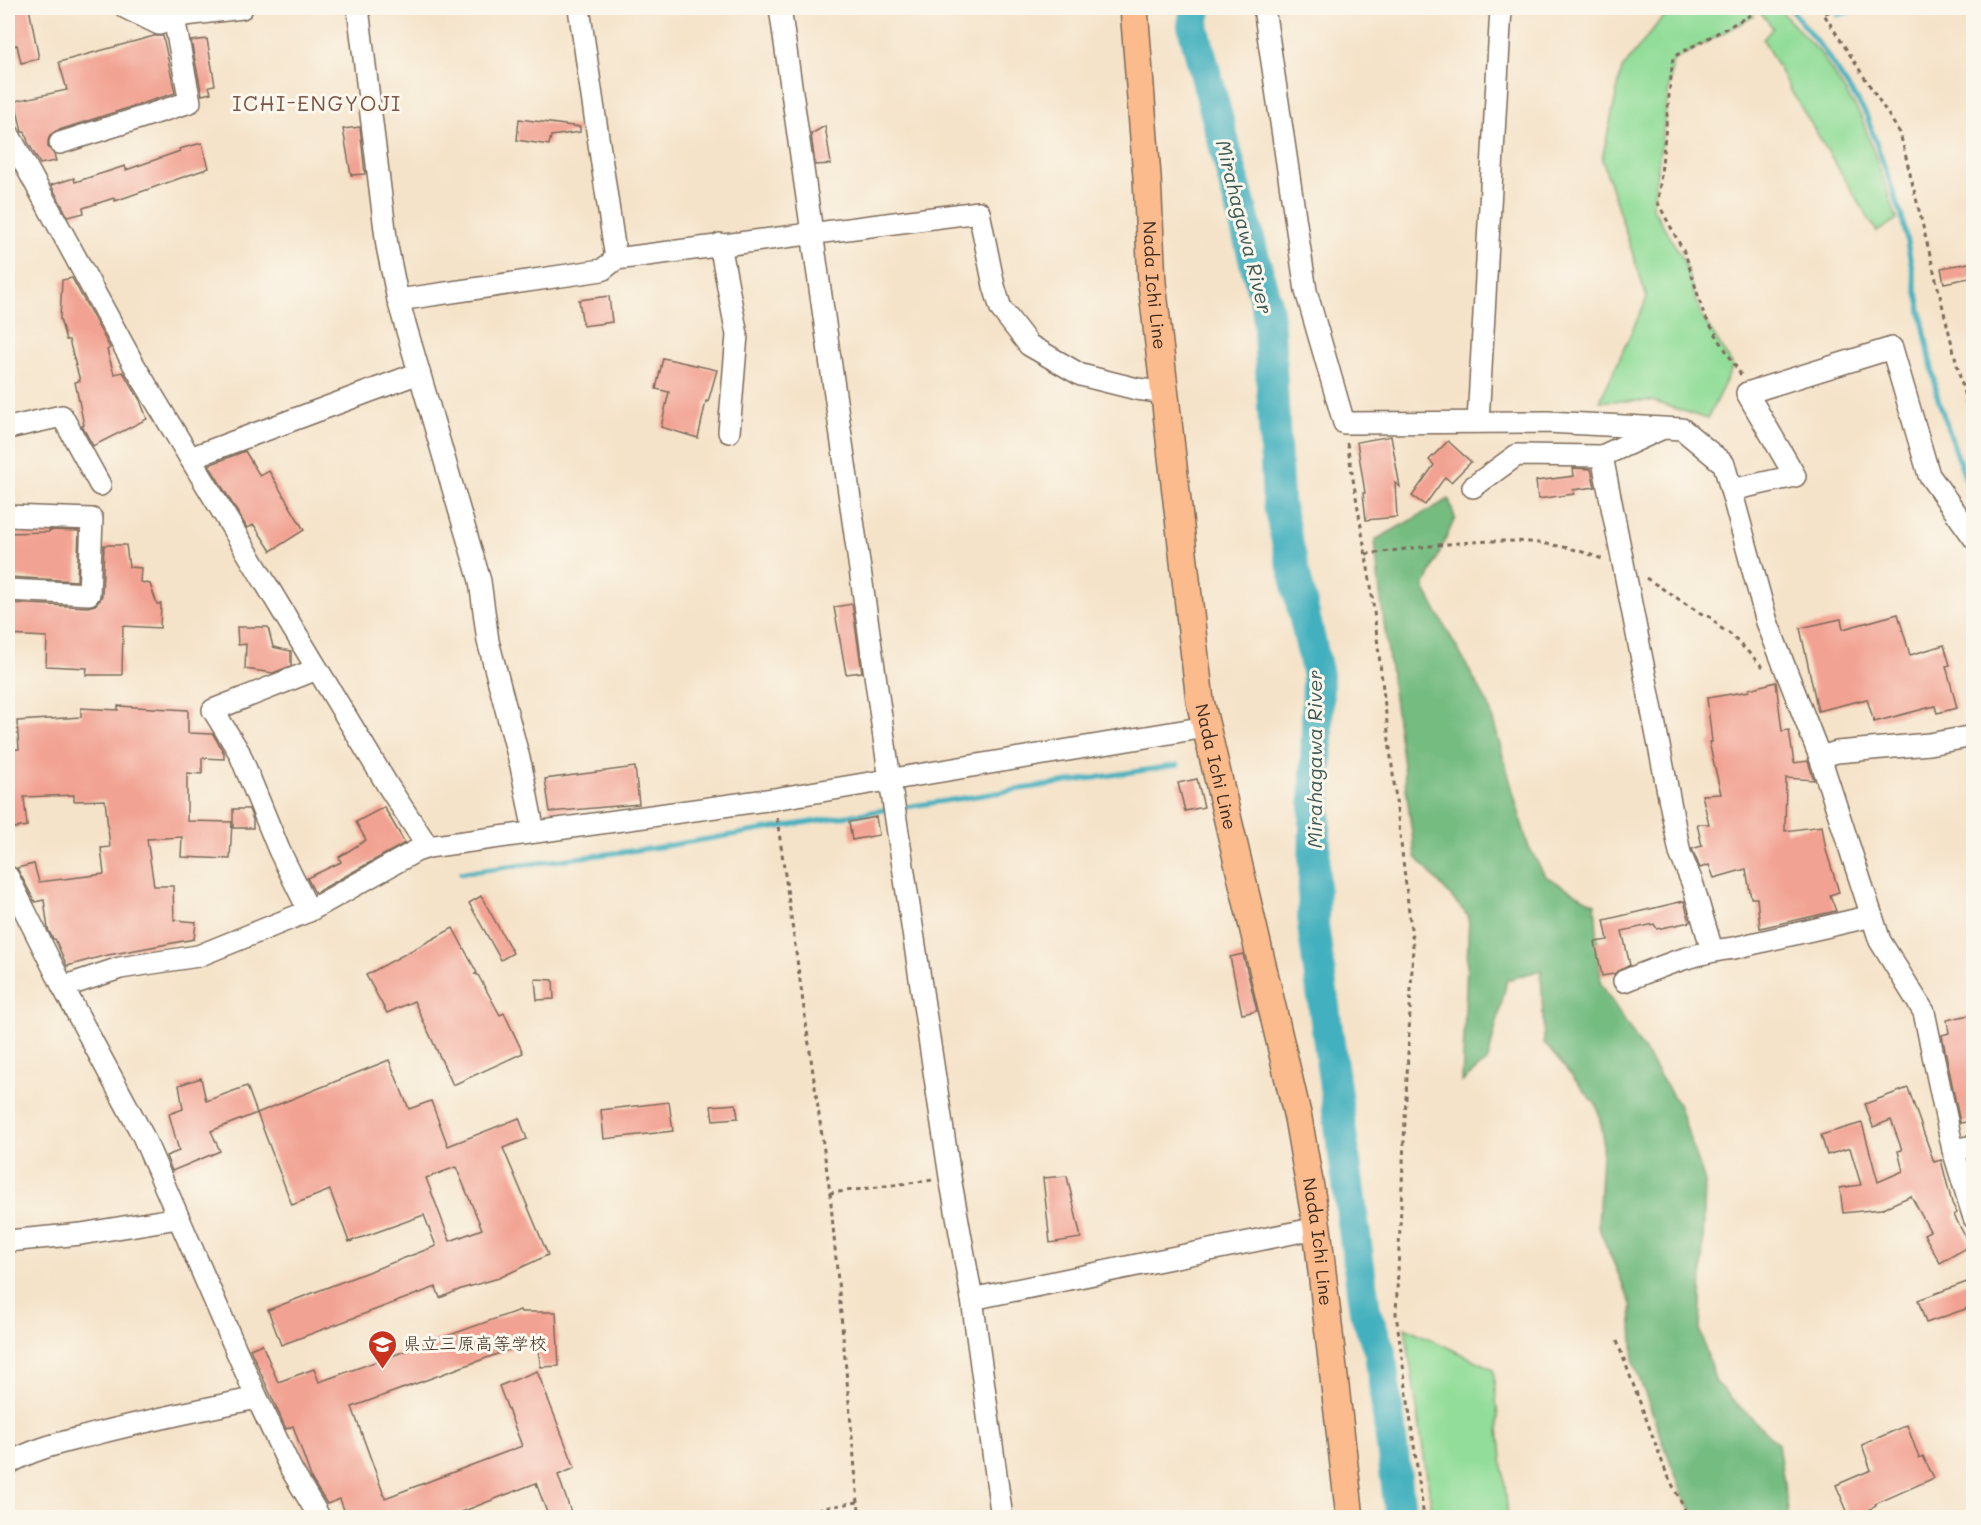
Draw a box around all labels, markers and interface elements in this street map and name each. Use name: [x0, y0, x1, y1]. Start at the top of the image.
district label: ICHI-ENGYOJI: [232, 89, 402, 116]
water label: Mirahagawa River: [1211, 137, 1279, 317]
street label: Nada Ichi Line: [1138, 220, 1173, 351]
water label: Mirahagawa River: [1301, 670, 1327, 848]
street label: Nada Ichi Line: [1190, 701, 1243, 832]
street label: Nada Ichi Line: [1298, 1176, 1339, 1307]
school or university icon: 県立三原高等学校: [366, 1328, 398, 1370]
place label: 県立三原高等学校: [403, 1331, 547, 1355]

